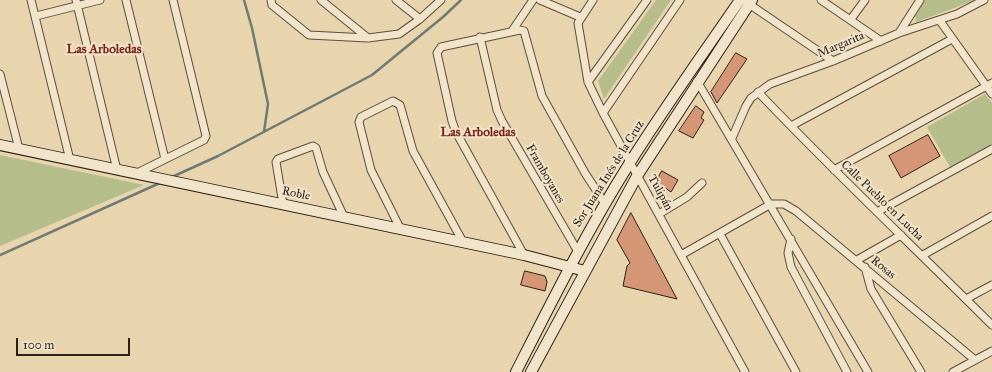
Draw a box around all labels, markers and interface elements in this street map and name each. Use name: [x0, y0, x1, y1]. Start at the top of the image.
street label: Margarita: [815, 29, 867, 61]
district label: Las Arboledas: [67, 42, 141, 58]
street label: Sor Juana Inés de la Cruz: [570, 118, 648, 230]
district label: Las Arboledas: [441, 125, 515, 141]
street label: Framboyanes: [522, 142, 568, 206]
street label: Calle Pueblo en Lucha: [838, 158, 926, 244]
street label: Tulipán: [644, 173, 676, 213]
street label: Roble: [281, 184, 311, 204]
street label: Rosas: [868, 253, 898, 283]
scale bar: [18, 330, 132, 356]
text: 100 m: [23, 338, 54, 352]

